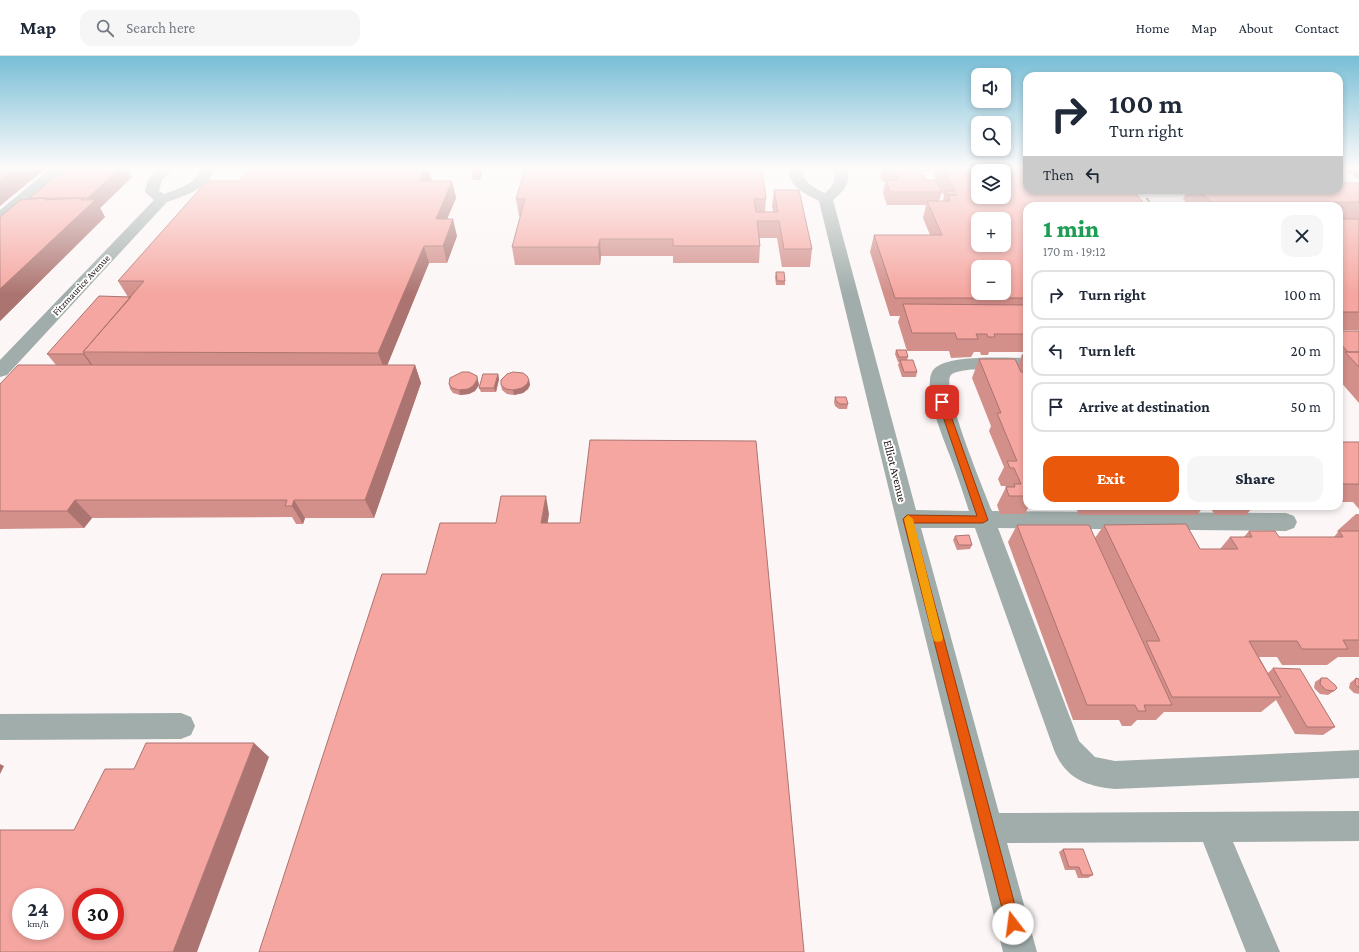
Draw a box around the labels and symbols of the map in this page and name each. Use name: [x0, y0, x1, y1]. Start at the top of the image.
street label: Fitzmaurice Avenue: [50, 252, 112, 318]
pin: [925, 385, 959, 419]
street label: Elliot Avenue: [881, 439, 909, 503]
speed limit sign: 30: [72, 888, 124, 940]
position arrow: [992, 903, 1034, 945]

